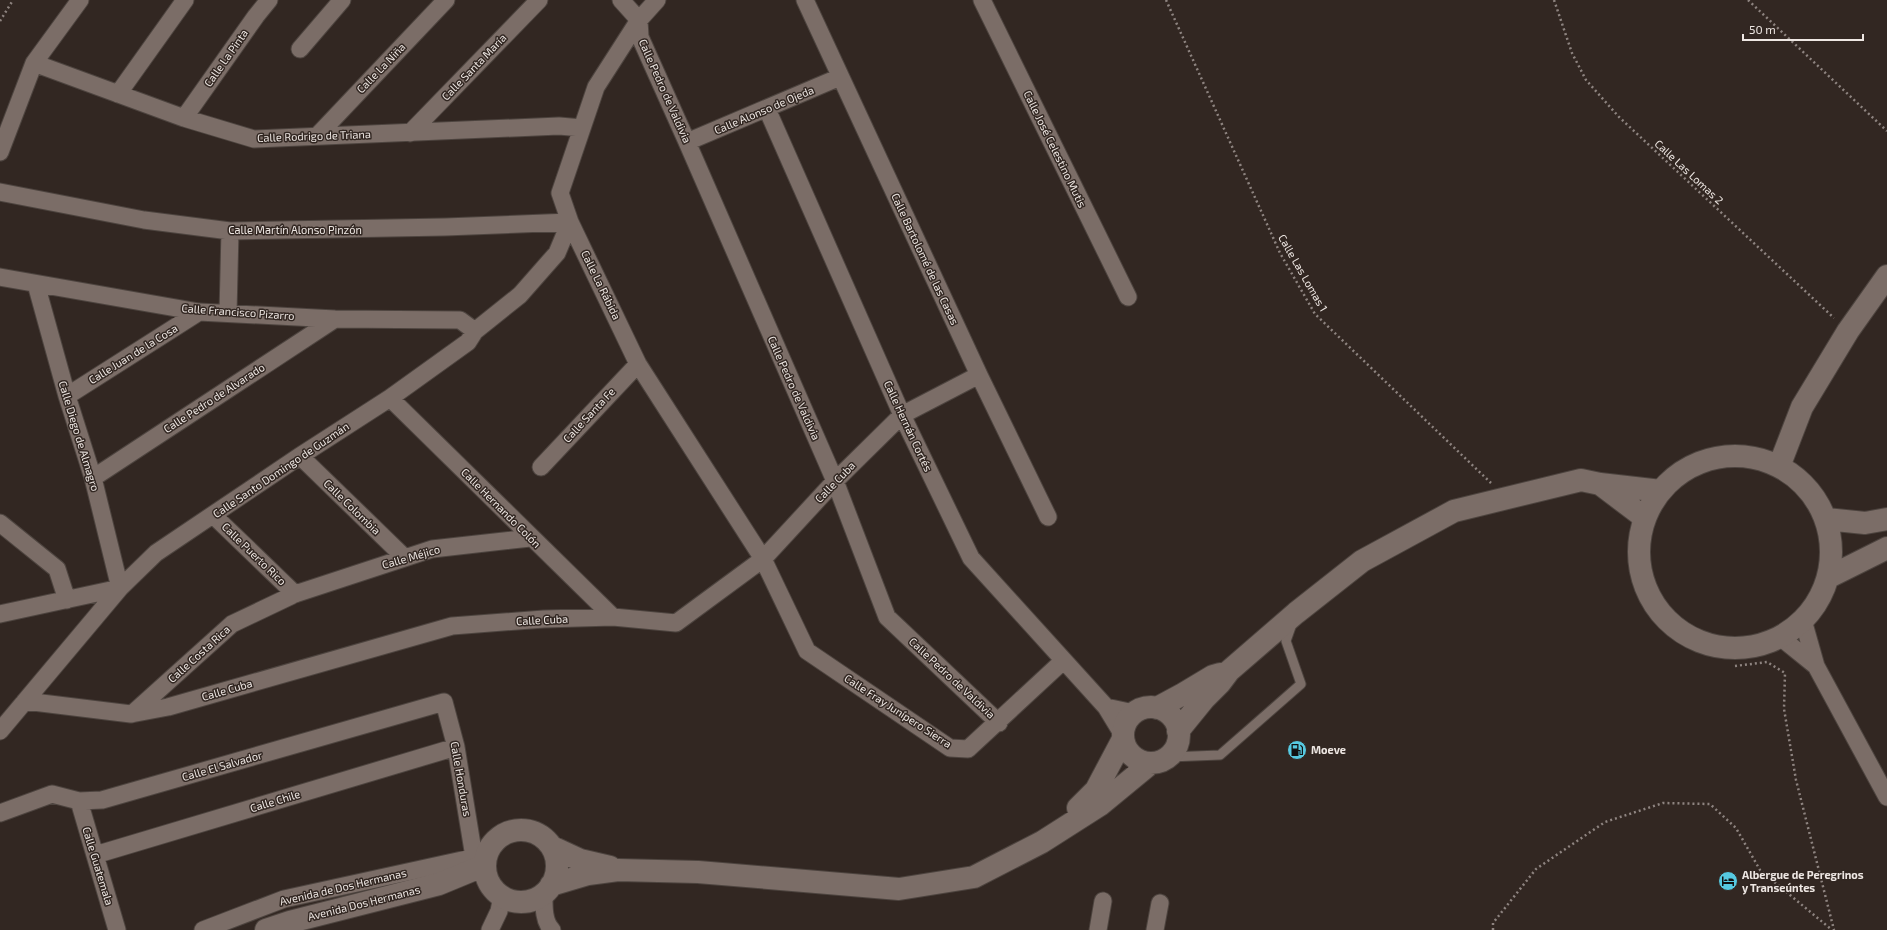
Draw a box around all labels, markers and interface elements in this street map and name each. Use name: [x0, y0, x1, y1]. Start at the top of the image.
scale bar: [1743, 16, 1863, 42]
text: 50 m: [1749, 22, 1776, 36]
street label: Calle La Pinta: [201, 26, 250, 89]
street label: Calle Santa María: [439, 31, 509, 103]
street label: Calle Pedro de Valdivia: [637, 37, 694, 145]
street label: Calle La Niña: [354, 40, 408, 95]
street label: Calle Alonso de Ojeda: [712, 83, 816, 137]
street label: Calle José Celestino Mutis: [1021, 88, 1090, 210]
street label: Calle Rodrigo de Triana: [257, 127, 371, 144]
street label: Calle Las Lomas 2: [1652, 137, 1726, 207]
street label: Calle Bartolomé de las Casas: [889, 191, 962, 327]
street label: Calle Martín Alonso Pinzón: [228, 223, 362, 236]
street label: Calle Las Lomas 1: [1276, 232, 1331, 314]
street label: Calle La Rábida: [579, 248, 624, 322]
street label: Calle Francisco Pizarro: [181, 301, 295, 322]
street label: Calle Juan de la Cosa: [86, 321, 180, 386]
street label: Calle Pedro de Valdivia: [766, 334, 823, 442]
street label: Calle Pedro de Alvarado: [161, 360, 267, 435]
street label: Calle Hernán Cortés: [882, 378, 935, 474]
street label: Calle Diego de Almagro: [56, 379, 102, 493]
street label: Calle Santa Fe: [560, 385, 617, 445]
street label: Calle Santo Domingo de Guzmán: [210, 419, 351, 520]
street label: Calle Cuba: [812, 458, 857, 505]
street label: Calle Hernando Colón: [459, 465, 544, 550]
street label: Calle Colombia: [321, 476, 383, 537]
street label: Calle Puerto Rico: [220, 520, 289, 588]
street label: Calle Méjico: [380, 542, 442, 572]
street label: Calle Cuba: [516, 612, 568, 627]
street label: Calle Costa Rica: [165, 622, 232, 685]
street label: Calle Pedro de Valdivia: [907, 635, 998, 721]
street label: Calle Fray Junípero Sierra: [842, 671, 954, 750]
street label: Calle Cuba: [200, 676, 254, 703]
fuel station icon: Moeve: [1286, 739, 1308, 761]
street label: Calle Honduras: [449, 740, 475, 818]
place label: Moeve: [1311, 743, 1346, 756]
street label: Calle El Salvador: [180, 748, 264, 783]
street label: Calle Chile: [248, 787, 302, 814]
street label: Calle Guatemala: [80, 825, 117, 907]
street label: Avenida de Dos Hermanas: [278, 865, 408, 907]
place label: Albergue de Peregrinos y Transeúntes: [1742, 868, 1864, 895]
hotel icon: Albergue de Peregrinos y Transeúntes: [1717, 870, 1739, 892]
street label: Avenida Dos Hermanas: [306, 882, 422, 923]

